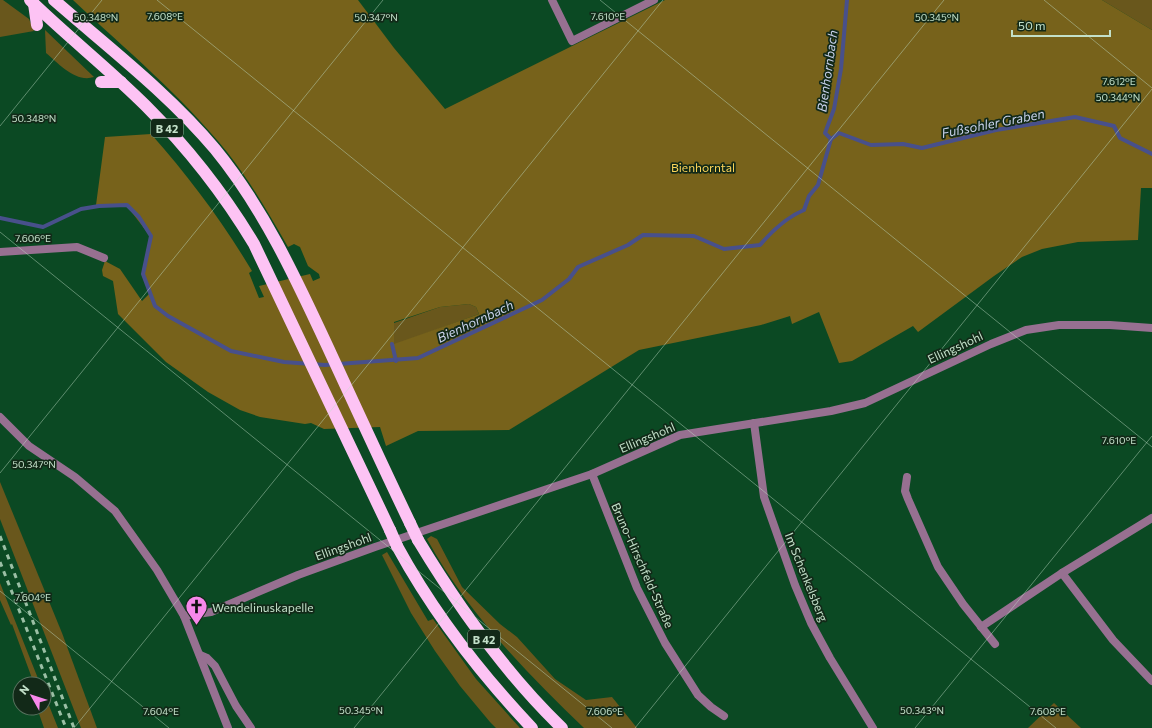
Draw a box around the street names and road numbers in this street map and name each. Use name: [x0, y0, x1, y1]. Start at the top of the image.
road number: B 42: [151, 119, 183, 137]
street label: Ellingshohl: [925, 328, 985, 366]
street label: Ellingshohl: [617, 419, 677, 455]
street label: Bruno-Hirschfeld-Straße: [609, 500, 677, 630]
street label: Ellingshohl: [313, 529, 373, 563]
street label: Im Schenkelsberg: [783, 530, 831, 624]
road number: B 42: [468, 630, 500, 648]

